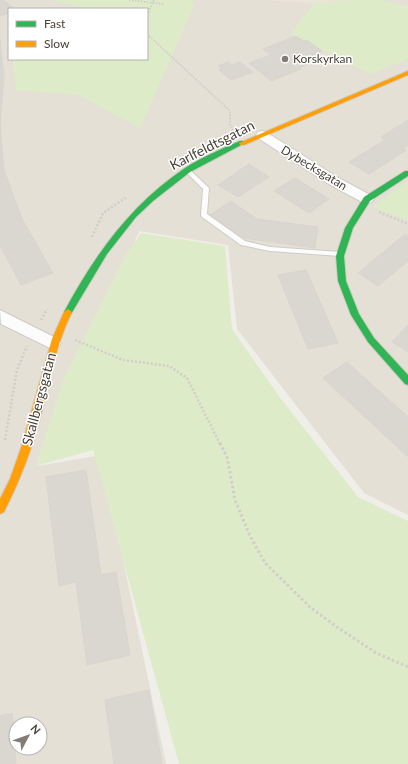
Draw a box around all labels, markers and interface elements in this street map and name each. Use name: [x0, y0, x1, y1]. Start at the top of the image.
legend: [8, 8, 148, 60]
text: Fast: [44, 16, 66, 31]
text: Slow: [44, 36, 70, 51]
place label: Korskyrkan: [293, 51, 352, 66]
marker: Korskyrkan: [280, 54, 290, 64]
street label: Karlfeldtsgatan: [167, 116, 257, 173]
street label: Dybecksgatan: [278, 142, 350, 193]
street label: Skallbergsgatan: [18, 351, 59, 447]
north arrow: [8, 716, 48, 756]
text: N: [28, 722, 44, 737]

